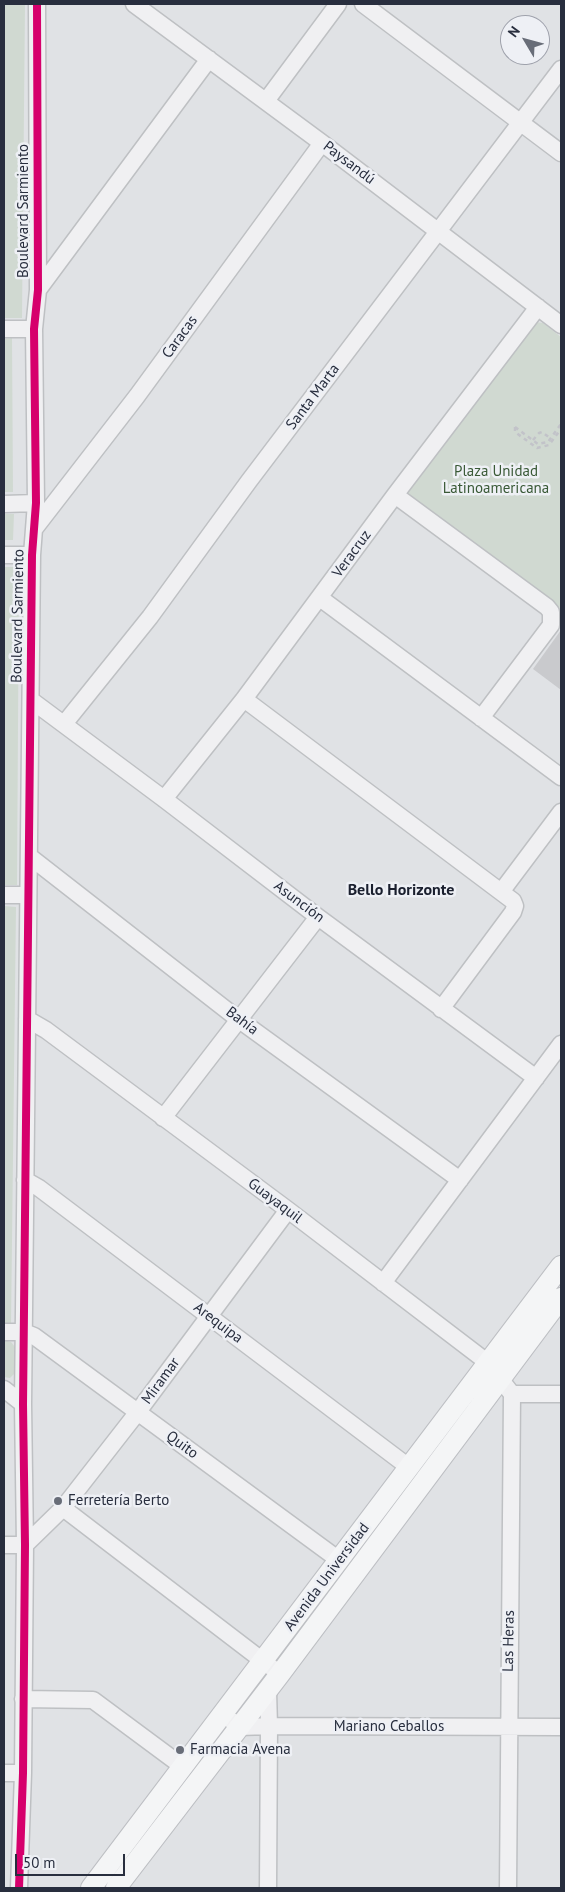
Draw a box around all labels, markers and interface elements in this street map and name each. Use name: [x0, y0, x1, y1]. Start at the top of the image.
north arrow: [500, 15, 550, 65]
text: N: [504, 22, 524, 41]
street label: Paysandú: [319, 138, 379, 188]
street label: Boulevard Sarmiento: [15, 144, 33, 278]
street label: Caracas: [158, 312, 202, 362]
street label: Santa Marta: [282, 361, 344, 433]
park label: Plaza Unidad Latinoamericana: [443, 463, 549, 498]
street label: Veracruz: [329, 527, 375, 581]
street label: Boulevard Sarmiento: [8, 549, 28, 683]
street label: Asunción: [270, 877, 328, 927]
district label: Bello Horizonte: [348, 880, 454, 900]
street label: Bahía: [222, 1003, 262, 1039]
street label: Guayaquil: [244, 1175, 306, 1227]
street label: Arequipa: [190, 1299, 246, 1347]
street label: Miramar: [138, 1354, 184, 1408]
street label: Quito: [162, 1427, 202, 1463]
place label: Ferretería Berto: [68, 1492, 169, 1510]
marker: Ferretería Berto: [52, 1495, 64, 1507]
street label: Avenida Universidad: [281, 1520, 373, 1634]
street label: Las Heras: [499, 1610, 519, 1672]
street label: Mariano Ceballos: [334, 1718, 444, 1736]
place label: Farmacia Avena: [190, 1741, 291, 1759]
marker: Farmacia Avena: [174, 1744, 186, 1756]
scale bar: [18, 1844, 128, 1876]
text: 50 m: [23, 1853, 56, 1872]

